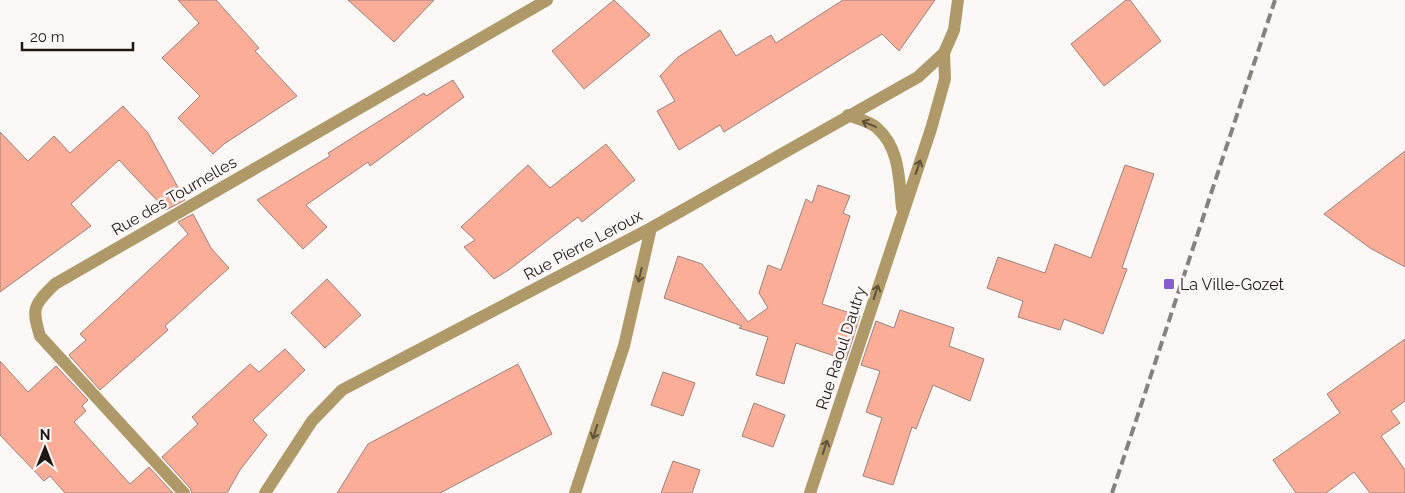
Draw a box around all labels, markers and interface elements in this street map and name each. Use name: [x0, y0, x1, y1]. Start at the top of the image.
scale bar: [22, 20, 134, 52]
text: 20 m: [30, 28, 65, 46]
one-way arrow: [862, 118, 877, 128]
street label: Rue des Tournelles: [108, 152, 240, 240]
one-way arrow: [914, 160, 923, 175]
street label: Rue Pierre Leroux: [520, 206, 646, 284]
one-way arrow: [635, 267, 644, 283]
place label: La Ville-Gozet: [1180, 275, 1285, 294]
marker: La Ville-Gozet: [1162, 277, 1176, 291]
street label: Rue Raoul Dautry: [812, 284, 870, 412]
one-way arrow: [872, 285, 881, 301]
north arrow: [20, 423, 70, 473]
one-way arrow: [590, 423, 600, 439]
text: N: [40, 427, 50, 443]
one-way arrow: [821, 439, 830, 455]

